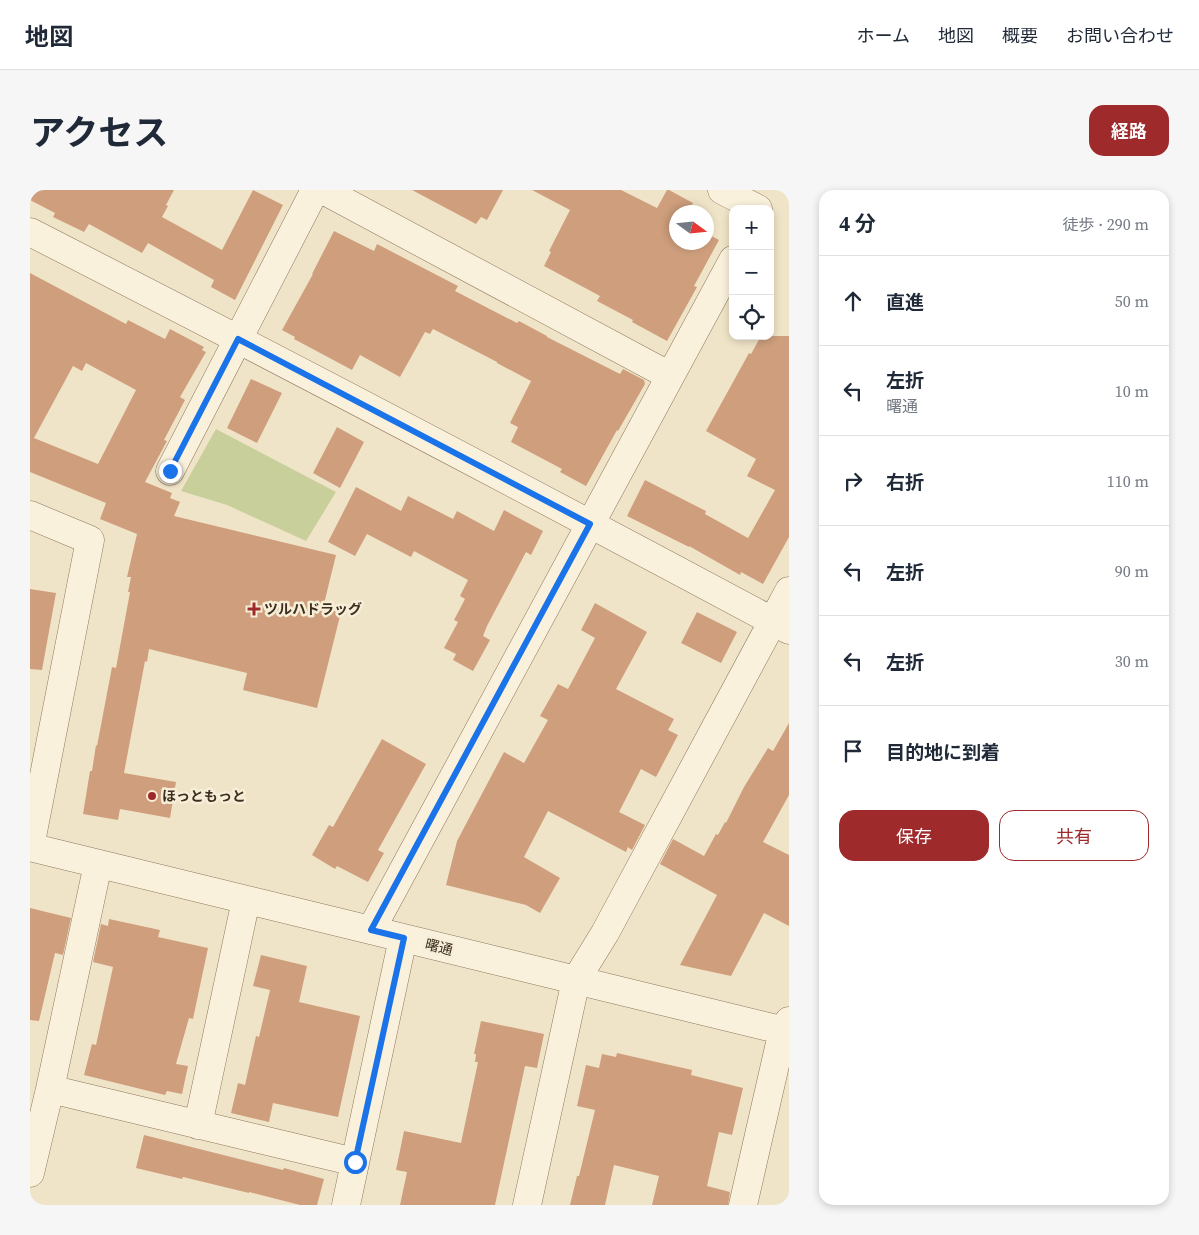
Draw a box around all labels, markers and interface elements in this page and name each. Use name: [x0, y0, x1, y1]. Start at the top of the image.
text: 地図: [25, 20, 73, 53]
text: ホーム: [857, 23, 910, 48]
text: 地図: [938, 23, 974, 48]
text: 概要: [1002, 23, 1038, 48]
text: お問い合わせ: [1066, 23, 1174, 48]
button: 経路: [1089, 105, 1169, 156]
text: アクセス: [30, 109, 168, 157]
north arrow: [669, 205, 714, 250]
map controls: [729, 205, 774, 340]
button: +: [729, 205, 774, 250]
text: 4 分: [839, 209, 876, 238]
text: 徒歩 · 290 m: [1063, 213, 1149, 235]
button: −: [729, 250, 774, 295]
icon: ahead: [839, 287, 867, 315]
text: 直進: [886, 289, 924, 315]
text: 50 m: [1115, 290, 1149, 312]
button: locate: [729, 295, 774, 340]
text: 左折: [886, 367, 924, 393]
icon: left: [839, 377, 867, 405]
text: 10 m: [1115, 380, 1149, 402]
text: 曙通: [886, 395, 918, 417]
route end: [159, 460, 182, 483]
icon: right: [839, 467, 867, 495]
text: 右折: [886, 469, 924, 495]
text: 110 m: [1107, 470, 1149, 492]
icon: left: [839, 557, 867, 585]
text: 左折: [886, 559, 924, 585]
text: 90 m: [1115, 560, 1149, 582]
place label: ツルハドラッグ: [264, 599, 362, 619]
marker: ツルハドラッグ: [248, 603, 260, 615]
icon: left: [839, 647, 867, 675]
text: 左折: [886, 649, 924, 675]
text: 30 m: [1115, 650, 1149, 672]
icon: arrive: [839, 737, 867, 765]
text: 目的地に到着: [886, 739, 1000, 765]
place label: ほっともっと: [162, 786, 246, 806]
marker: ほっともっと: [146, 790, 158, 802]
button: 保存: [839, 810, 989, 861]
button: 共有: [999, 810, 1149, 861]
street label: 曙通: [423, 934, 455, 960]
route start: [344, 1151, 367, 1174]

